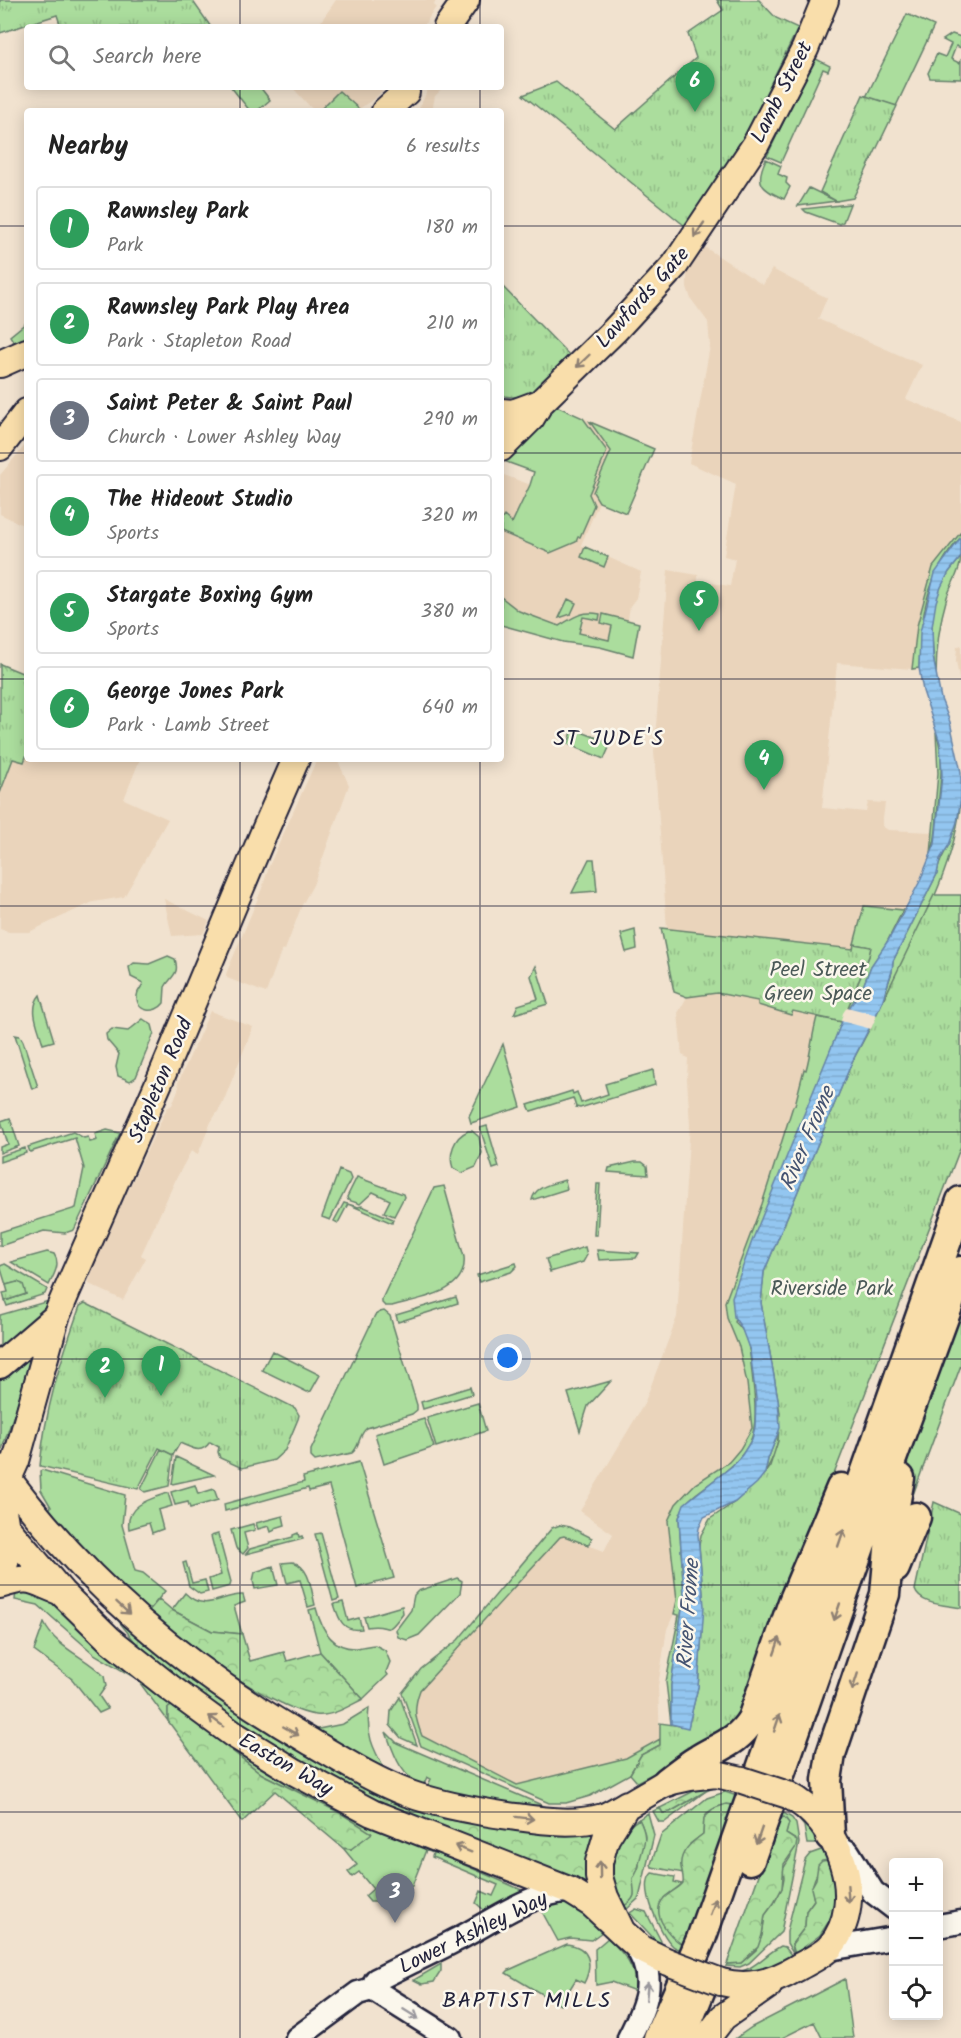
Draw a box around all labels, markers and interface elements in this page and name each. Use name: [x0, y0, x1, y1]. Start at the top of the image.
search box: [24, 24, 504, 90]
street label: Lamb Street: [742, 35, 823, 150]
text: Search here: [93, 40, 201, 75]
icon: search: [45, 41, 78, 74]
pin: 6: [676, 63, 714, 112]
text: Nearby: [48, 126, 128, 168]
text: 6 results: [406, 131, 480, 163]
text: Rawnsley Park: [107, 195, 248, 230]
text: 1: [66, 212, 73, 244]
text: 180 m: [426, 212, 478, 244]
one-way arrow: [693, 221, 705, 238]
text: Park: [107, 230, 143, 262]
street label: Lawfords Gate: [588, 239, 699, 357]
text: Rawnsley Park Play Area: [107, 291, 349, 326]
text: 2: [64, 308, 75, 340]
text: 210 m: [426, 308, 478, 340]
text: Park · Stapleton Road: [107, 326, 291, 358]
one-way arrow: [575, 354, 590, 369]
text: Saint Peter & Saint Paul: [107, 387, 352, 422]
text: 3: [64, 404, 75, 436]
text: 290 m: [423, 404, 478, 436]
text: Church · Lower Ashley Way: [107, 422, 341, 454]
text: The Hideout Studio: [107, 483, 293, 518]
text: 4: [64, 500, 75, 532]
text: 320 m: [421, 500, 478, 532]
text: Sports: [107, 518, 159, 550]
text: Stargate Boxing Gym: [107, 579, 313, 614]
pin: 5: [680, 582, 718, 631]
text: 5: [64, 596, 75, 628]
text: 380 m: [421, 596, 478, 628]
text: Sports: [107, 614, 159, 646]
text: George Jones Park: [107, 675, 283, 710]
text: 6: [64, 692, 75, 724]
text: 640 m: [422, 692, 478, 724]
text: Park · Lamb Street: [107, 710, 269, 742]
district label: ST JUDE'S: [553, 722, 665, 757]
pin: 4: [744, 740, 783, 790]
park label: Peel Street Green Space: [764, 954, 873, 1011]
street label: Stapleton Road: [120, 1012, 203, 1148]
water label: River Frome: [771, 1080, 847, 1196]
park label: Riverside Park: [771, 1273, 894, 1306]
your location: [493, 1343, 522, 1372]
pin: 1: [142, 1346, 180, 1396]
pin: 2: [86, 1348, 124, 1398]
one-way arrow: [837, 1529, 848, 1548]
water label: River Frome: [668, 1556, 711, 1670]
one-way arrow: [116, 1601, 131, 1615]
one-way arrow: [831, 1602, 842, 1621]
one-way arrow: [773, 1637, 784, 1656]
one-way arrow: [849, 1672, 860, 1691]
one-way arrow: [773, 1714, 784, 1732]
one-way arrow: [208, 1715, 224, 1728]
street label: Easton Way: [232, 1725, 339, 1806]
one-way arrow: [282, 1725, 299, 1737]
one-way arrow: [514, 1813, 534, 1824]
one-way arrow: [752, 1826, 763, 1845]
one-way arrow: [454, 1843, 473, 1854]
map controls: [889, 1858, 943, 2020]
button: +: [889, 1858, 943, 1912]
one-way arrow: [594, 1861, 606, 1881]
pin: 3: [376, 1874, 414, 1923]
street label: Lower Ashley Way: [394, 1883, 554, 1984]
one-way arrow: [842, 1884, 853, 1904]
one-way arrow: [708, 1898, 719, 1917]
button: −: [889, 1912, 943, 1966]
button: locate: [889, 1966, 943, 2020]
one-way arrow: [642, 1981, 653, 2001]
district label: BAPTIST MILLS: [442, 1984, 612, 2019]
one-way arrow: [402, 2008, 419, 2020]

